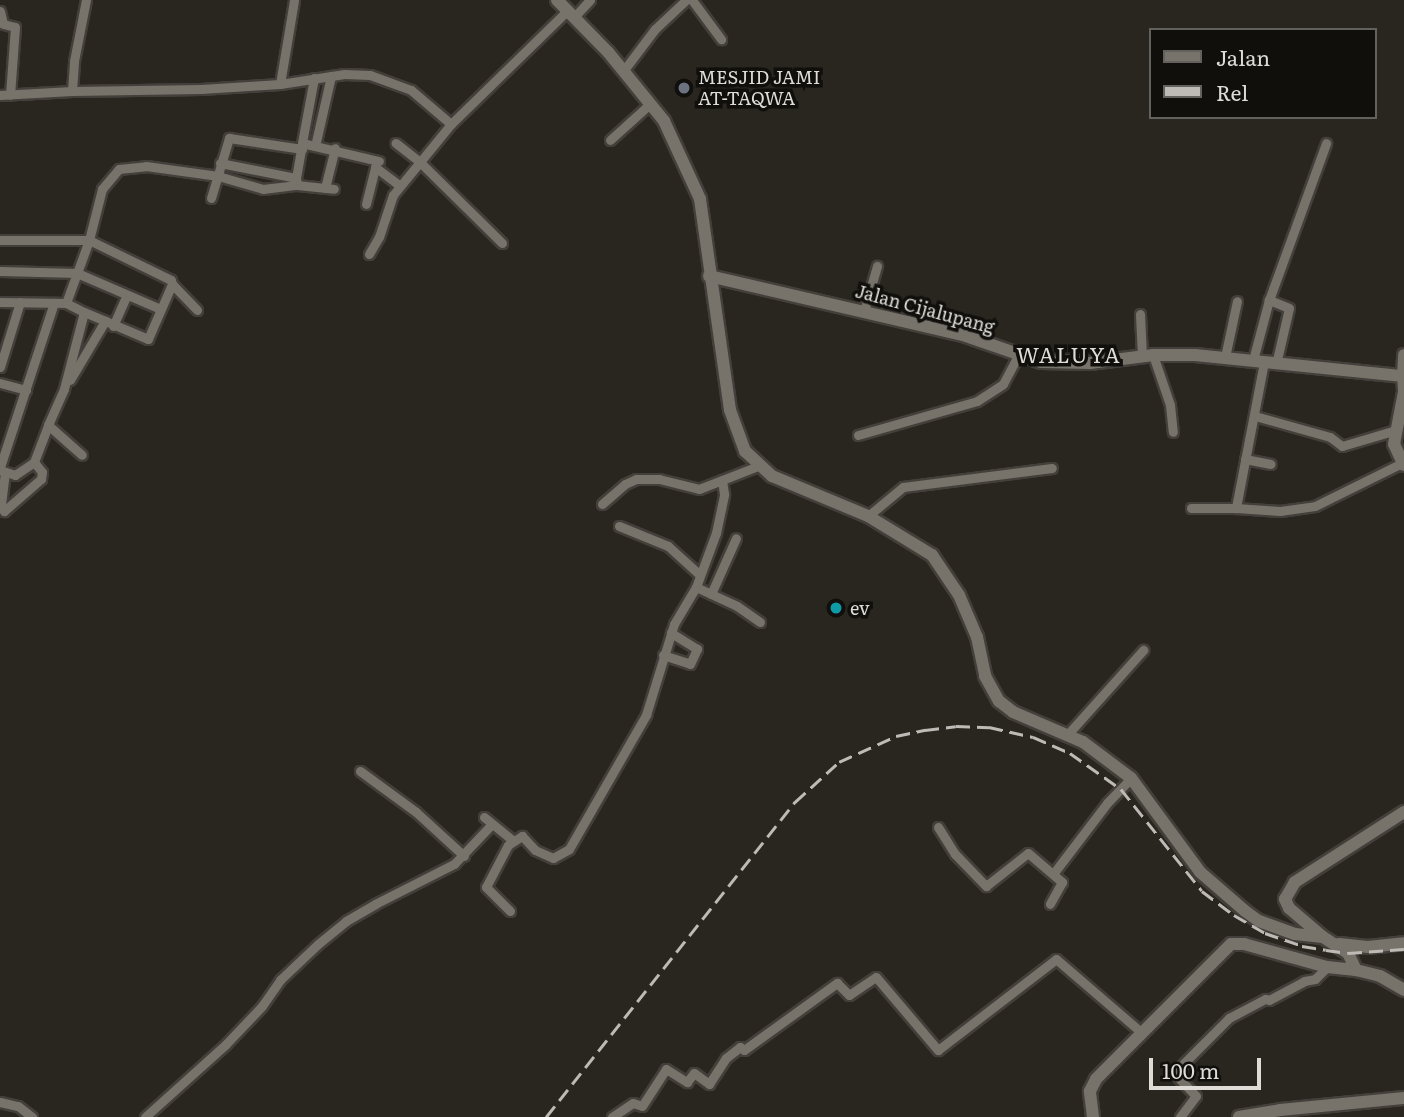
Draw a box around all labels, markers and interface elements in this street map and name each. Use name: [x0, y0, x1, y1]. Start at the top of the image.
legend: [1148, 28, 1376, 119]
text: Jalan: [1216, 41, 1270, 72]
place label: MESJID JAMI AT-TAQWA: [698, 67, 820, 110]
text: Rel: [1216, 76, 1248, 107]
marker: MESJID JAMI AT-TAQWA: [676, 80, 692, 96]
street label: Jalan Cijalupang: [853, 280, 997, 338]
district label: WALUYA: [1017, 341, 1121, 367]
place label: ev: [850, 597, 870, 619]
marker: ev: [828, 600, 844, 616]
scale bar: [1152, 1044, 1264, 1088]
text: 100 m: [1162, 1054, 1219, 1085]

